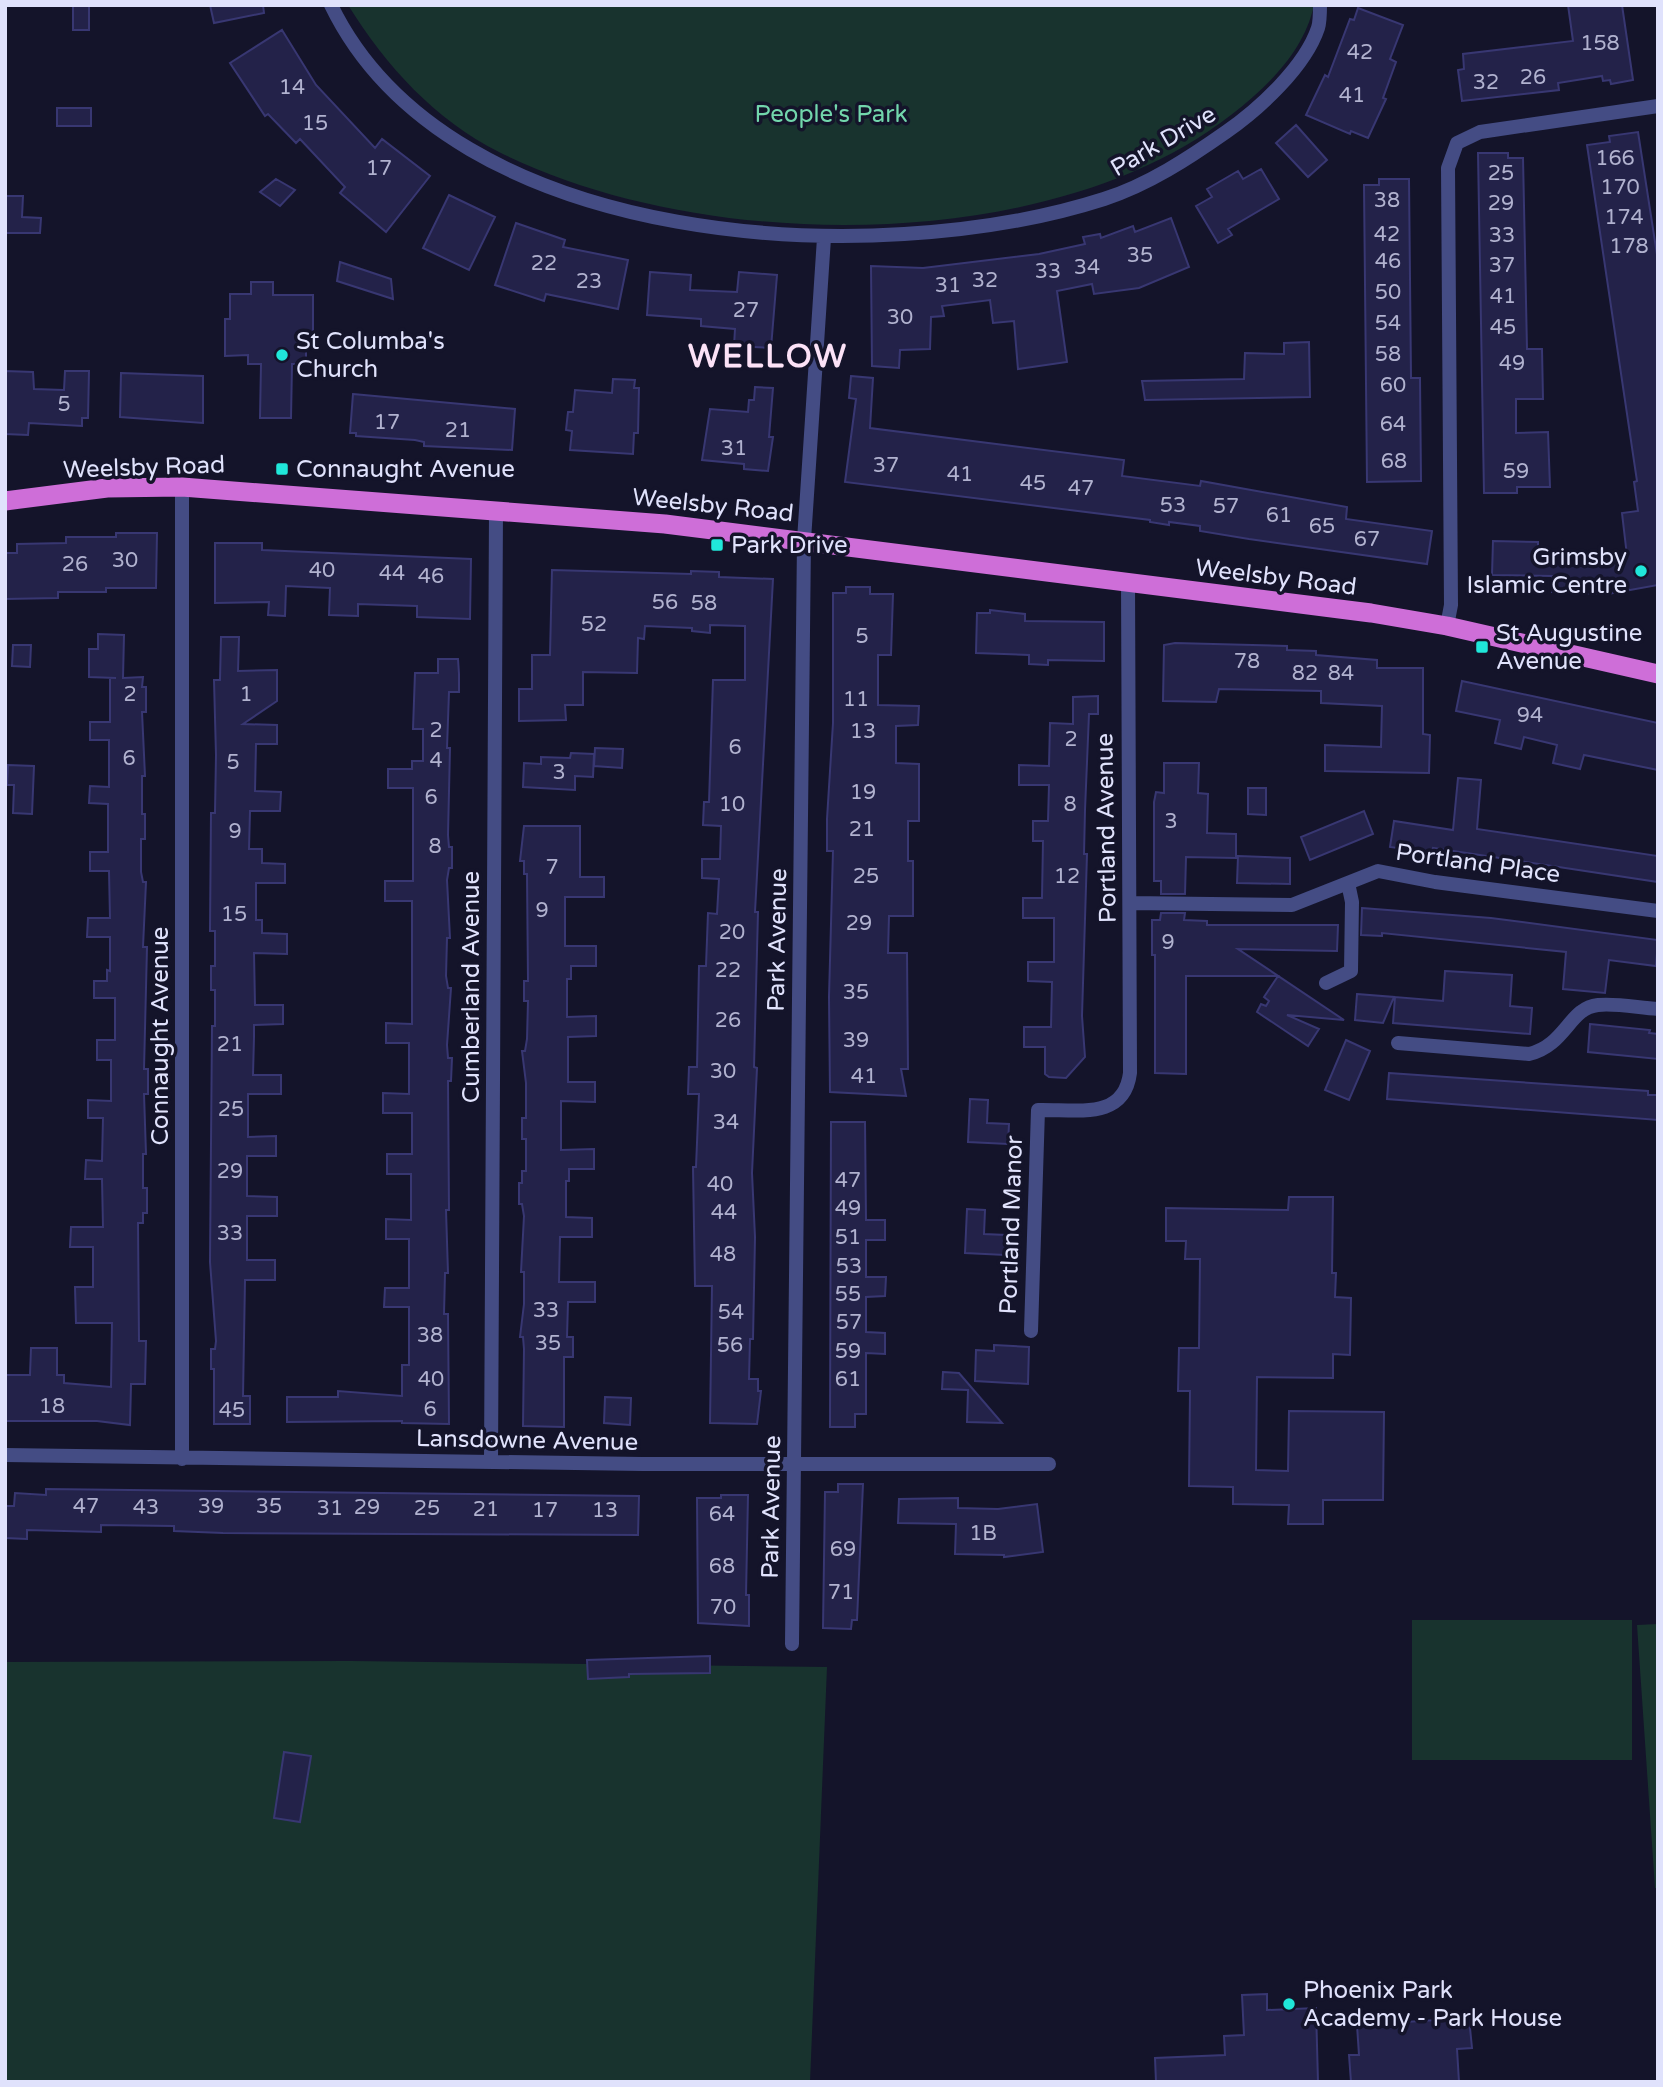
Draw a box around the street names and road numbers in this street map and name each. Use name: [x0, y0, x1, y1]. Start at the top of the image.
street label: Park Drive: [1105, 100, 1221, 183]
street label: Weelsby Road: [62, 450, 226, 485]
street label: Weelsby Road: [631, 483, 795, 528]
street label: Weelsby Road: [1194, 553, 1358, 602]
street label: Portland Avenue: [1090, 733, 1123, 923]
street label: Portland Place: [1394, 838, 1562, 889]
street label: Park Avenue: [762, 868, 793, 1012]
street label: Cumberland Avenue: [457, 871, 486, 1103]
street label: Connaught Avenue: [146, 927, 175, 1145]
street label: Portland Manor: [994, 1134, 1029, 1315]
street label: Lansdowne Avenue: [416, 1424, 638, 1457]
street label: Park Avenue: [756, 1435, 787, 1579]

